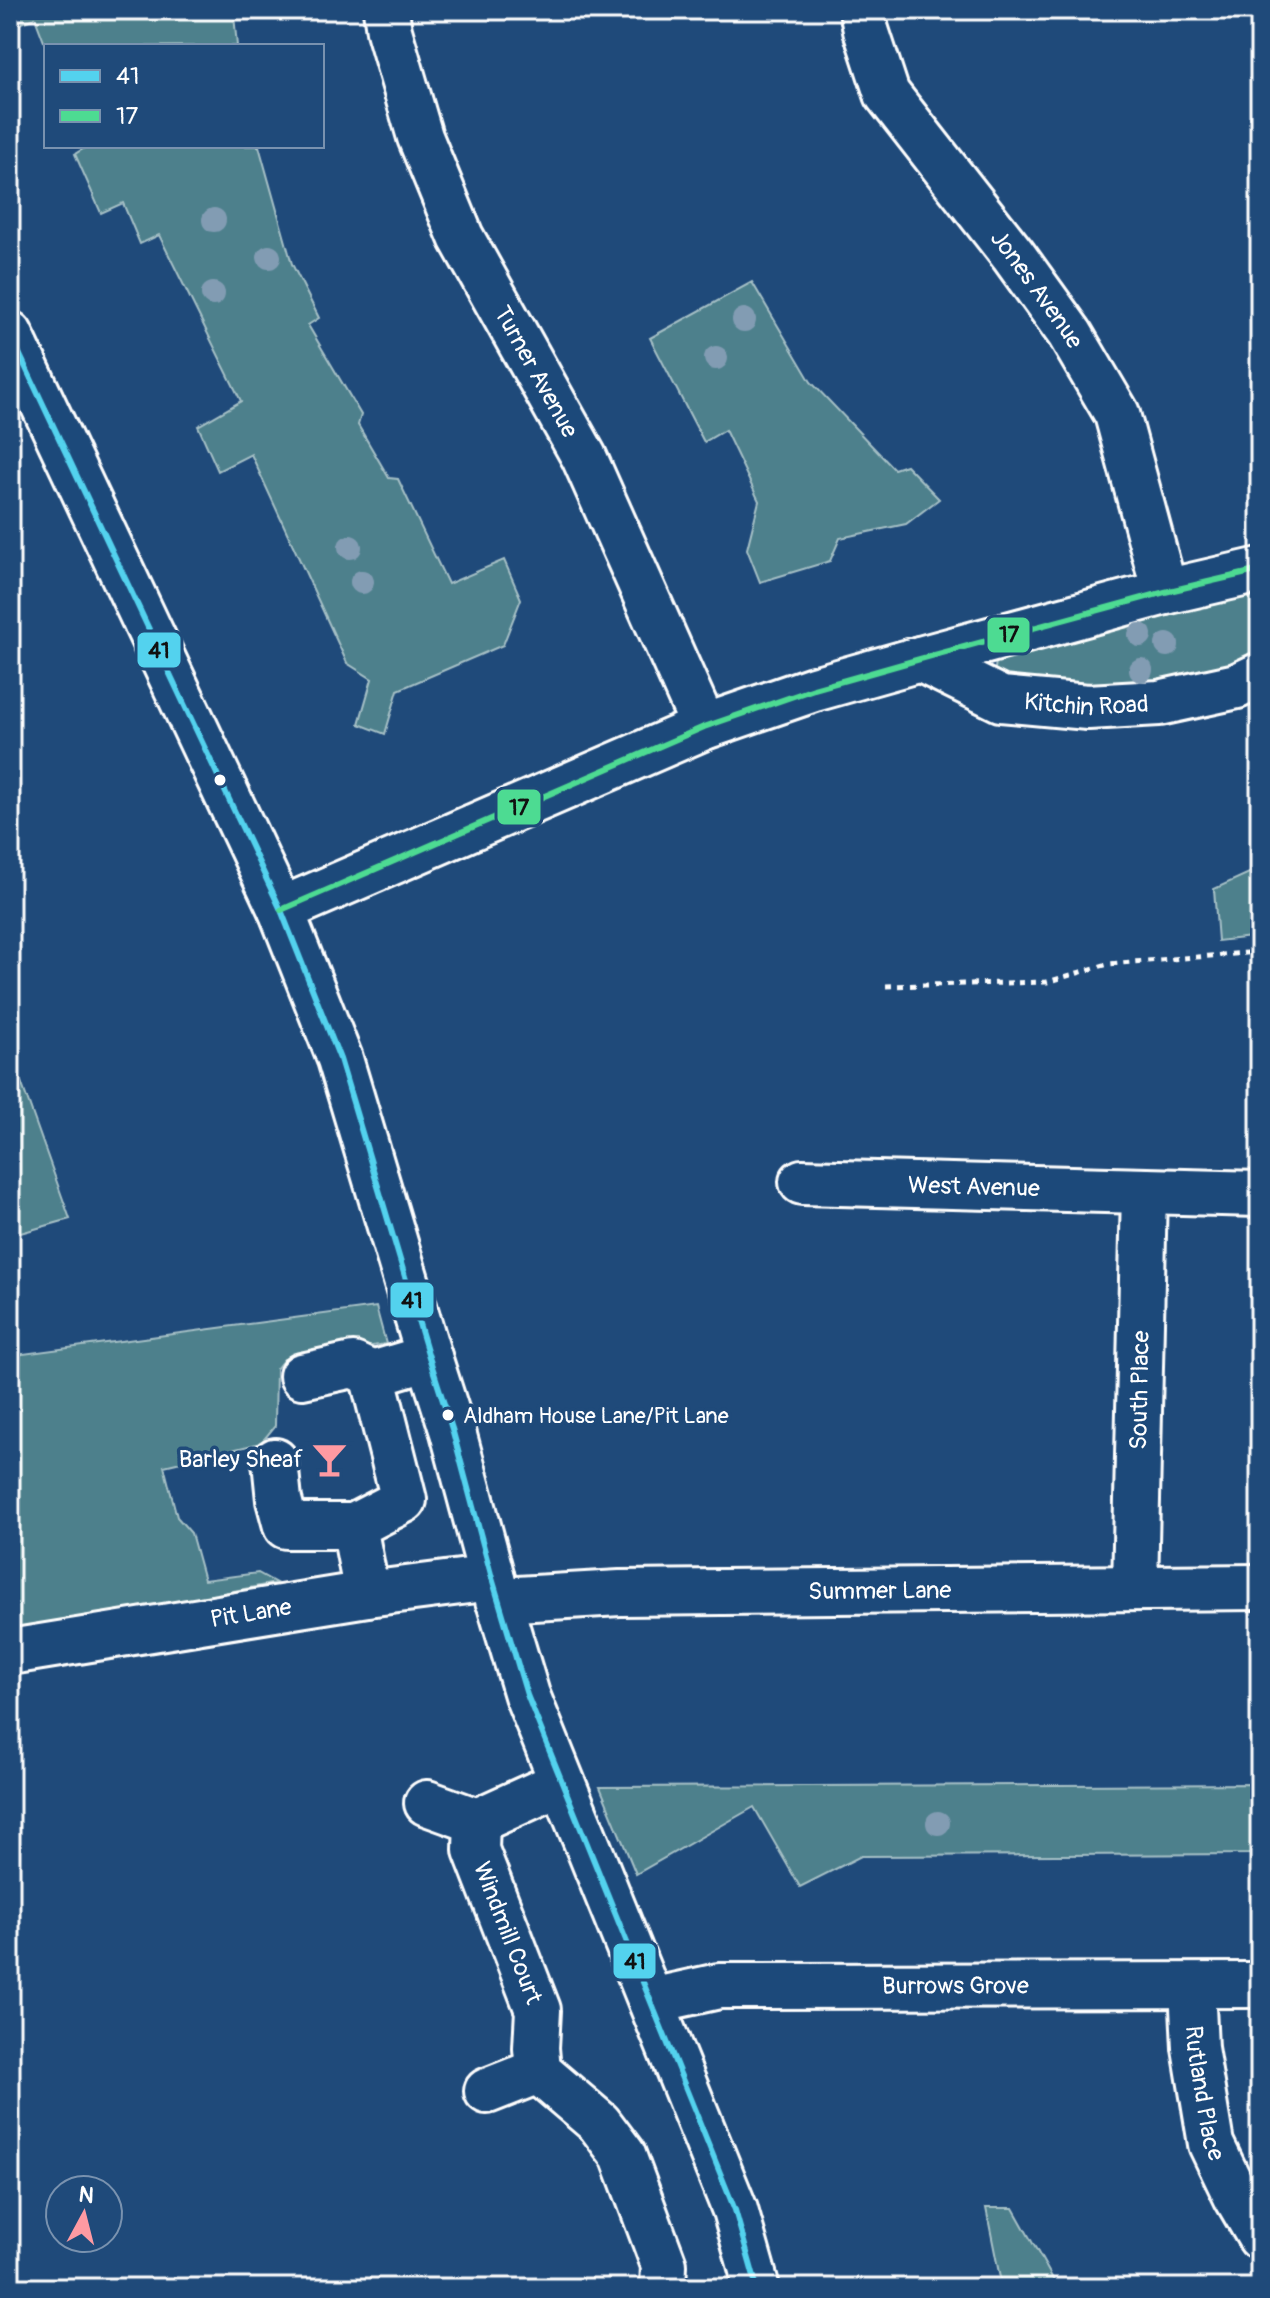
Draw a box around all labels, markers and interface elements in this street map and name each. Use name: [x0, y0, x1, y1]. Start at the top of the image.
legend: [44, 44, 324, 148]
text: 41: [116, 62, 139, 91]
text: 17: [116, 102, 138, 131]
street label: Jones Avenue: [984, 224, 1089, 354]
street label: Turner Avenue: [487, 301, 584, 443]
line badge: 17: [986, 616, 1031, 654]
text: 17: [999, 621, 1019, 649]
line badge: 41: [136, 631, 182, 669]
text: 41: [148, 637, 170, 665]
street label: Kitchin Road: [1023, 687, 1149, 722]
unlabelled marker: [212, 772, 228, 788]
line badge: 17: [496, 788, 542, 826]
text: 17: [509, 794, 529, 822]
street label: West Avenue: [908, 1171, 1040, 1203]
line badge: 41: [389, 1281, 435, 1319]
text: 41: [401, 1287, 423, 1315]
street label: South Place: [1124, 1330, 1156, 1450]
place label: Aldham House Lane/Pit Lane: [463, 1402, 729, 1430]
marker: Aldham House Lane/Pit Lane: [440, 1407, 456, 1423]
bar icon: Barley Sheaf: [310, 1440, 348, 1478]
place label: Barley Sheaf: [179, 1445, 303, 1474]
street label: Summer Lane: [808, 1576, 952, 1606]
street label: Pit Lane: [208, 1592, 294, 1634]
street label: Windmill Court: [467, 1858, 548, 2009]
line badge: 41: [612, 1942, 657, 1980]
text: 41: [624, 1948, 646, 1976]
street label: Burrows Grove: [882, 1971, 1029, 2001]
street label: Rutland Place: [1179, 2025, 1231, 2166]
north arrow: [44, 2174, 124, 2254]
text: N: [77, 2180, 96, 2210]

